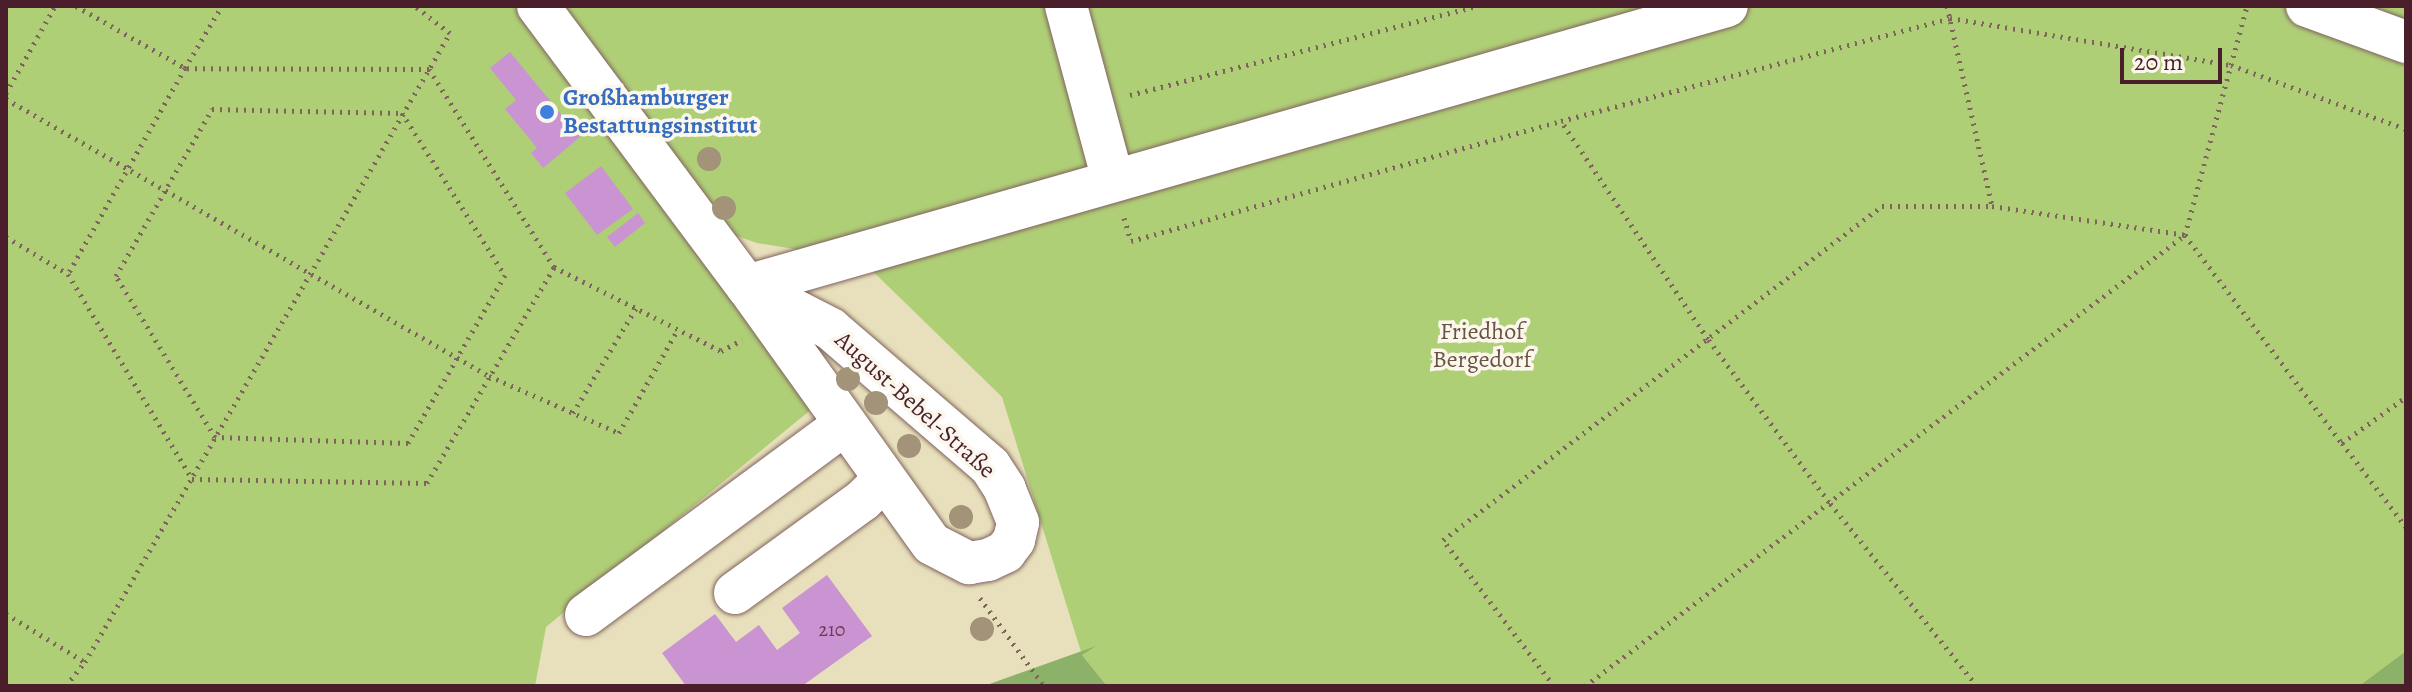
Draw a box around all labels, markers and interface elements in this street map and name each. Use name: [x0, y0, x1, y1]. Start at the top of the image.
scale bar: [2124, 32, 2226, 82]
text: 20 m: [2134, 46, 2183, 78]
place label: Großhamburger Bestattungsinstitut: [563, 84, 757, 140]
marker: Großhamburger Bestattungsinstitut: [538, 103, 556, 121]
park label: Friedhof Bergedorf: [1433, 318, 1531, 374]
street label: August-Bebel-Straße: [829, 325, 1001, 485]
house number: 210: [819, 617, 845, 641]

